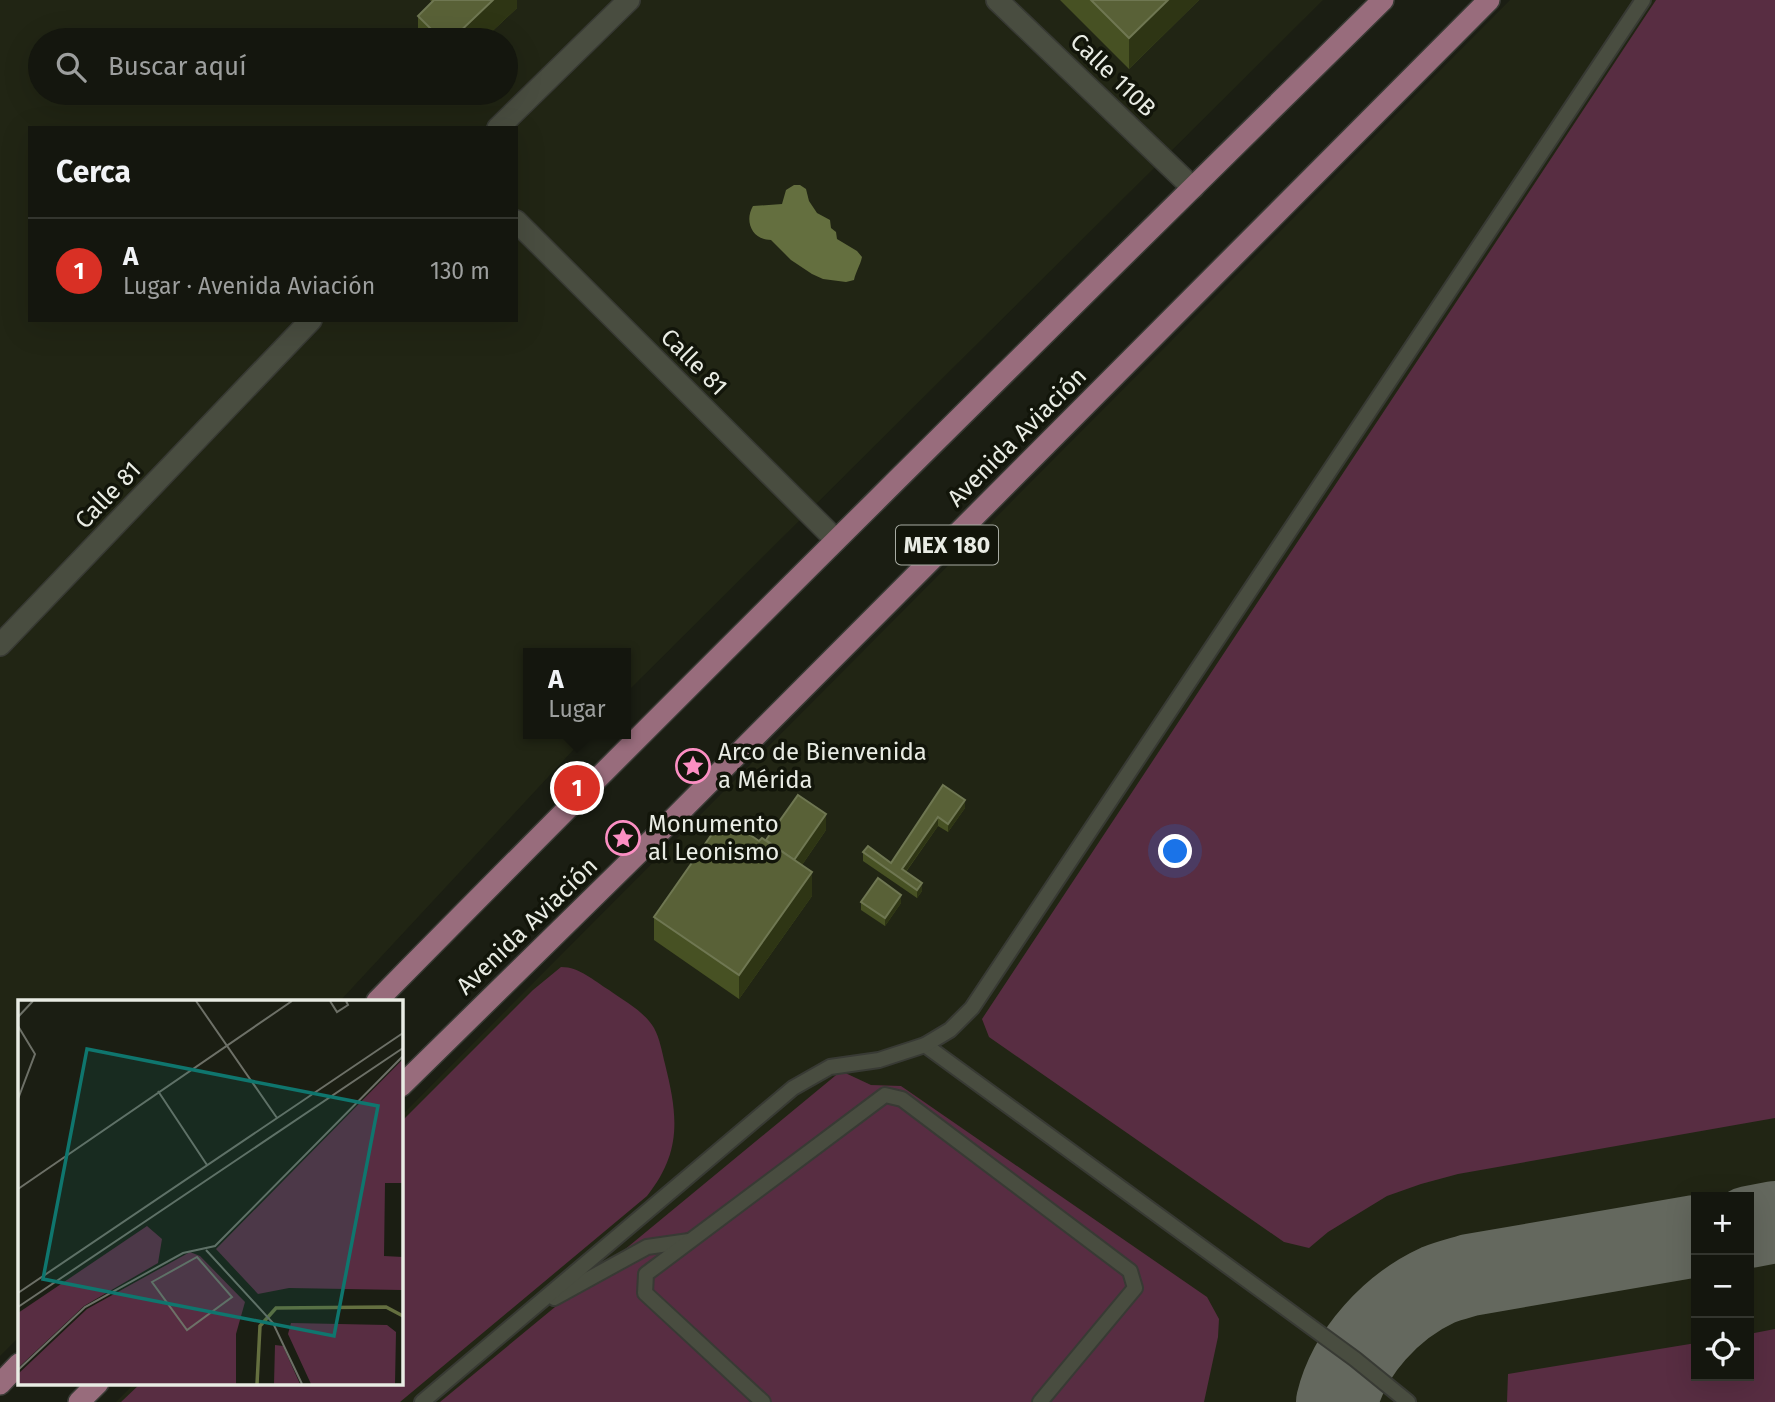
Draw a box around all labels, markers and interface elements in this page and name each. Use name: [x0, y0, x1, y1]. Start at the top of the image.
street label: Calle 110B: [1064, 27, 1162, 123]
search box: [28, 28, 518, 105]
icon: search: [52, 48, 90, 86]
text: Buscar aquí: [108, 51, 246, 82]
text: Cerca: [56, 154, 131, 190]
text: A: [123, 241, 138, 272]
text: 1: [74, 257, 84, 285]
text: 130 m: [430, 257, 490, 285]
text: Lugar · Avenida Aviación: [123, 272, 375, 300]
street label: Calle 81: [655, 323, 733, 401]
street label: Avenida Aviación: [942, 362, 1092, 512]
street label: Calle 81: [69, 456, 147, 534]
road number: MEX 180: [896, 526, 998, 565]
popup: [523, 648, 631, 739]
text: A: [548, 664, 564, 695]
text: Lugar: [548, 695, 606, 723]
place label: Arco de Bienvenida a Mérida: [718, 738, 927, 794]
place icon: Arco de Bienvenida a Mérida: [674, 747, 712, 785]
pin: 1: [554, 762, 600, 814]
place label: Monumento al Leonismo: [648, 810, 779, 866]
place icon: Monumento al Leonismo: [604, 819, 642, 857]
your location: [1158, 834, 1192, 868]
street label: Avenida Aviación: [451, 852, 603, 1000]
inset map: [18, 1000, 402, 1384]
map controls: [1691, 1192, 1754, 1381]
button: +: [1691, 1192, 1754, 1255]
button: −: [1691, 1255, 1754, 1318]
button: locate: [1691, 1318, 1754, 1381]

